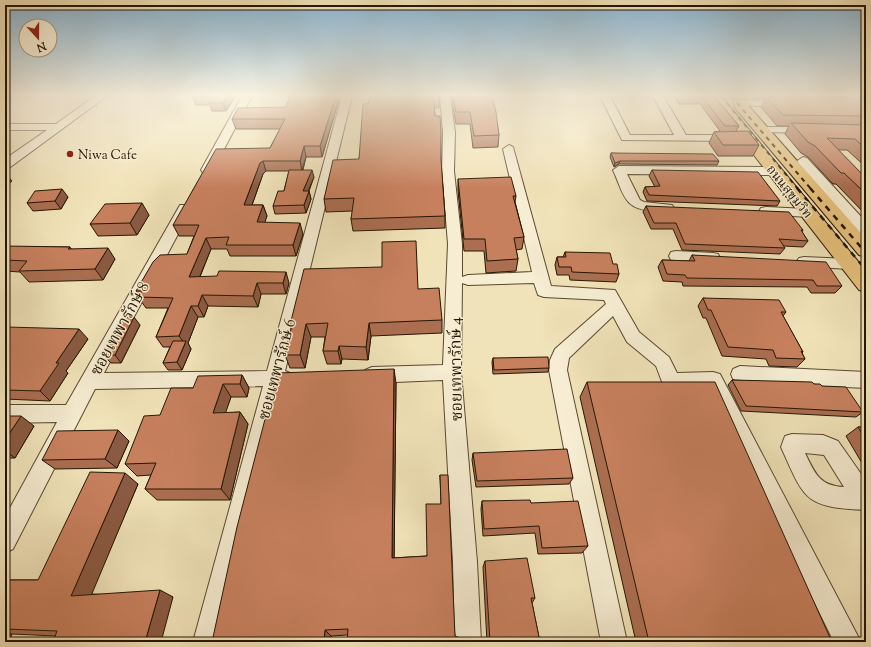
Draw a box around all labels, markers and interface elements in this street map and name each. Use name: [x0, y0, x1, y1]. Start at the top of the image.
north arrow: [18, 18, 58, 58]
text: N: [34, 37, 49, 56]
place label: Niwa Cafe: [78, 147, 137, 165]
marker: Niwa Cafe: [65, 149, 75, 159]
street label: ถนนสุขุมวิท: [761, 162, 816, 223]
street label: ซอยเทพารักษ์ 8: [86, 278, 156, 380]
street label: ซอยเทพารักษ์ 6: [254, 316, 303, 423]
street label: ซอยเทพารักษ์ 4: [445, 317, 470, 421]

